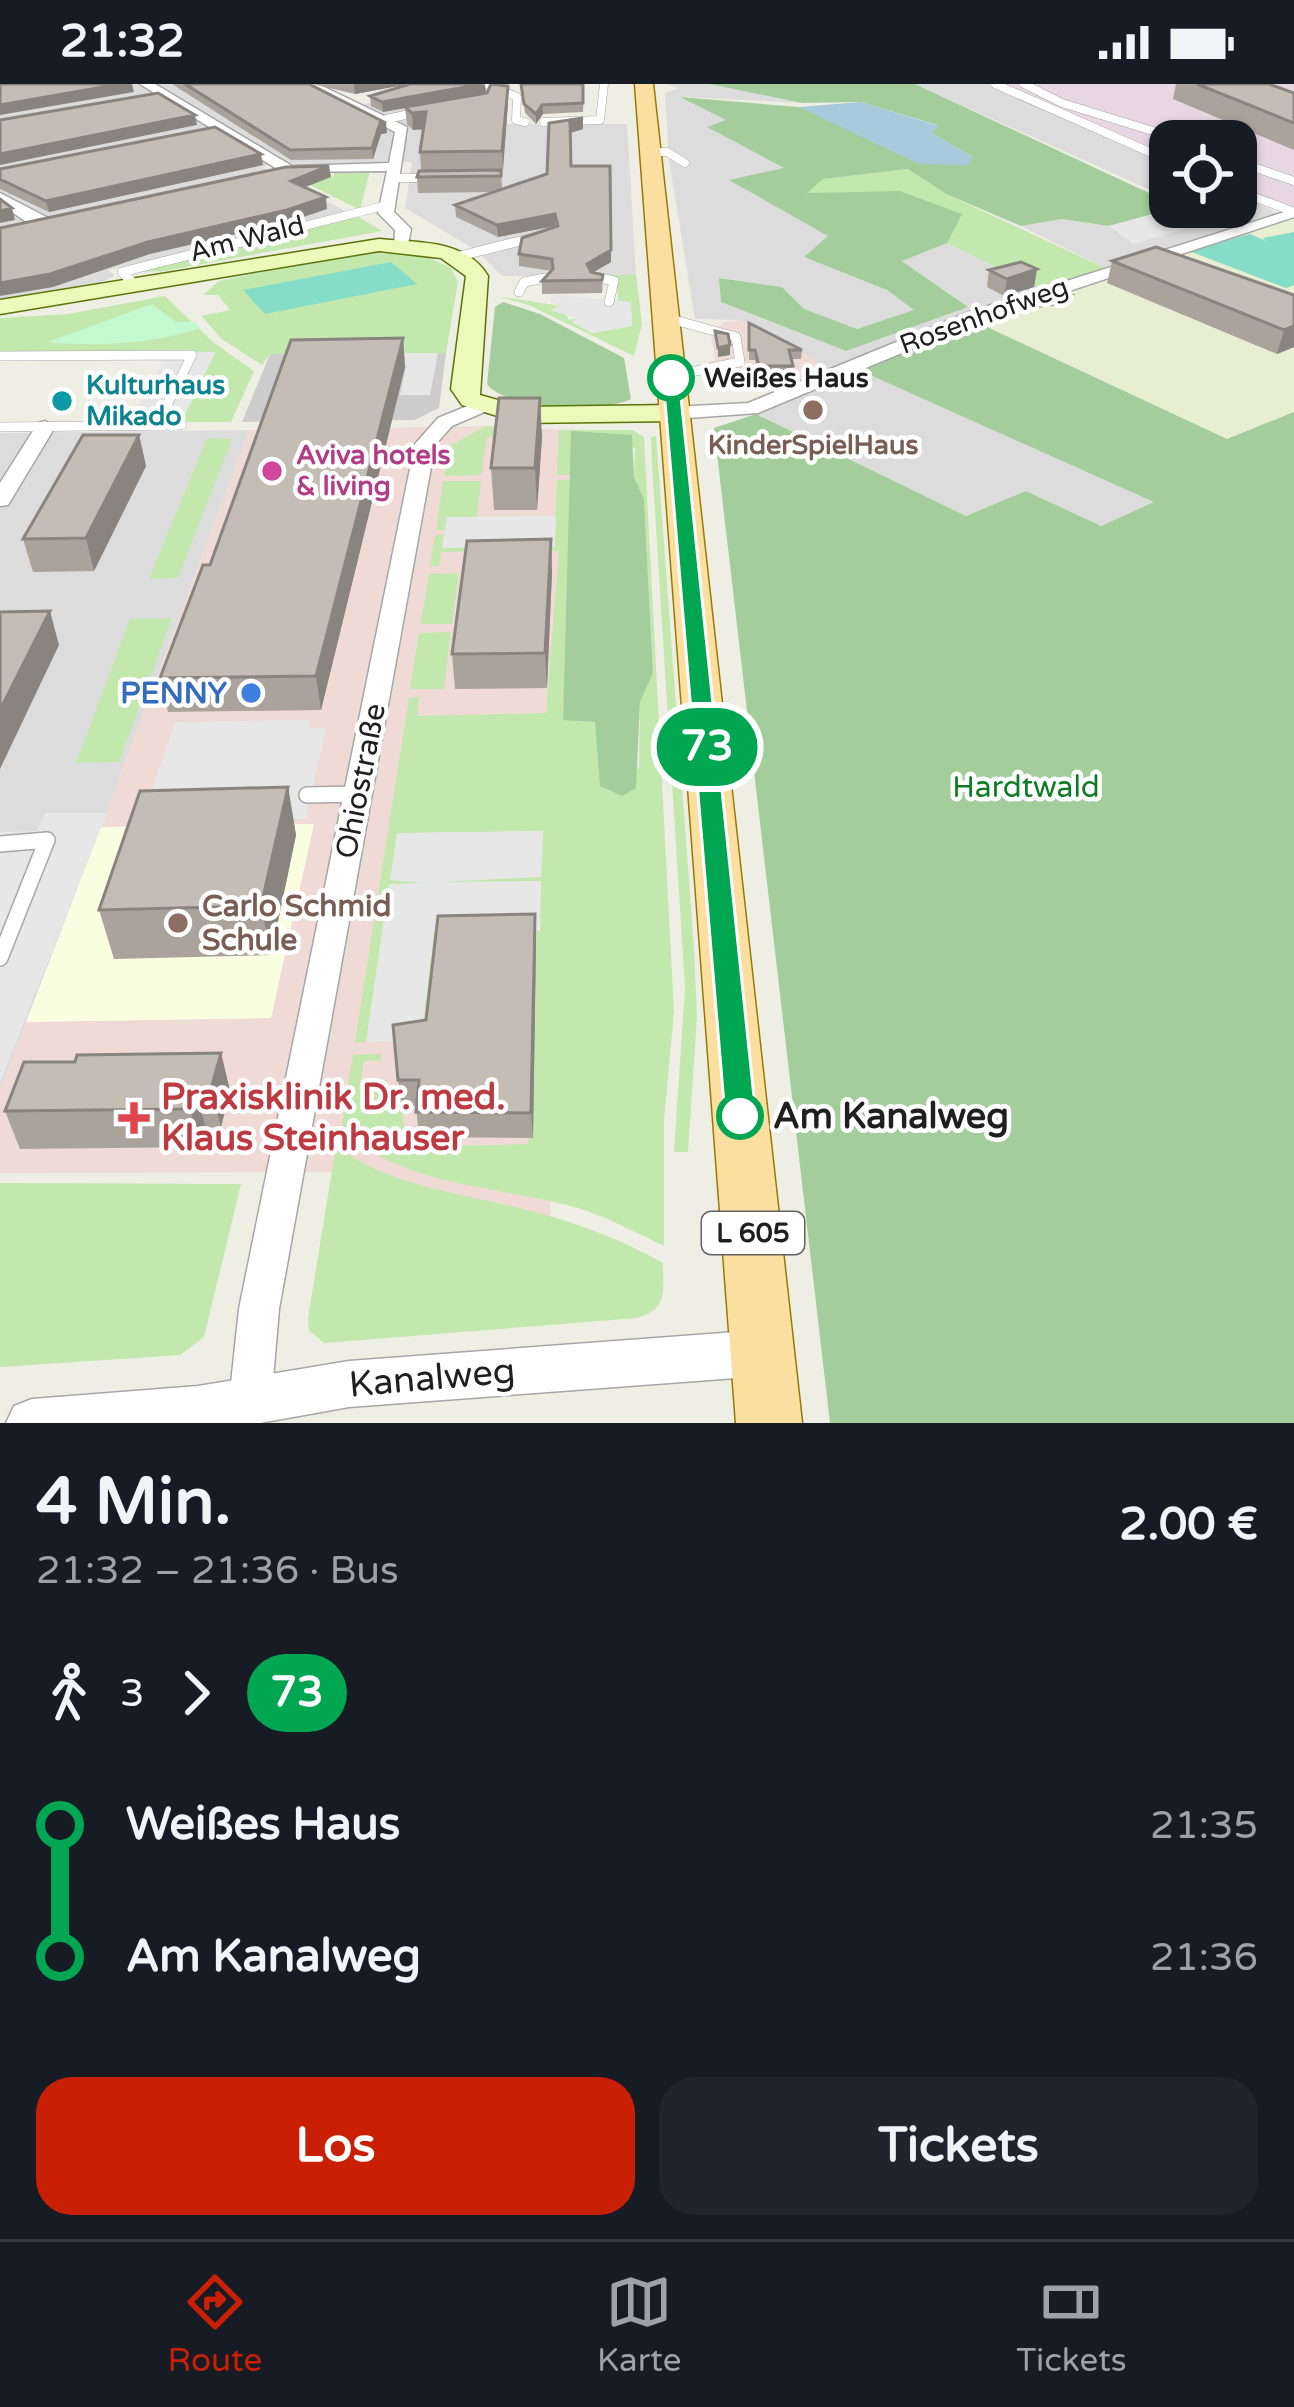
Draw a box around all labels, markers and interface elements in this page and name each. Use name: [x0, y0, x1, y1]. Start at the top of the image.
text: 21:32: [60, 15, 185, 69]
map controls: [1149, 120, 1257, 228]
button: locate: [1149, 120, 1257, 228]
street label: Am Wald: [186, 209, 308, 269]
street label: Rosenhofweg: [895, 270, 1073, 362]
marker: Weißes Haus: [649, 356, 693, 400]
place label: Weißes Haus: [704, 362, 869, 395]
place label: Kulturhaus Mikado: [86, 369, 225, 433]
marker: Kulturhaus Mikado: [49, 388, 75, 414]
marker: KinderSpielHaus: [800, 397, 826, 423]
place label: KinderSpielHaus: [708, 429, 918, 462]
place label: Aviva hotels & living: [296, 439, 450, 503]
marker: Aviva hotels & living: [259, 458, 285, 484]
place label: PENNY: [120, 675, 227, 712]
marker: PENNY: [238, 680, 264, 706]
street label: Ohiostraße: [328, 700, 394, 862]
line badge: 73: [653, 708, 761, 786]
text: 73: [681, 721, 733, 772]
park label: Hardtwald: [952, 769, 1100, 806]
place label: Carlo Schmid Schule: [202, 888, 391, 959]
marker: Carlo Schmid Schule: [165, 910, 191, 936]
place label: Praxisklinik Dr. med. Klaus Steinhauser: [161, 1076, 506, 1160]
marker: Am Kanalweg: [718, 1094, 762, 1138]
place label: Am Kanalweg: [773, 1095, 1009, 1138]
marker: Praxisklinik Dr. med. Klaus Steinhauser: [118, 1102, 150, 1134]
road number: L 605: [702, 1212, 804, 1254]
street label: Kanalweg: [347, 1349, 517, 1407]
text: 4 Min.: [36, 1462, 232, 1542]
text: 2.00 €: [1119, 1498, 1258, 1552]
text: 21:32 – 21:36 · Bus: [36, 1547, 399, 1594]
icon: walk: [36, 1660, 102, 1726]
icon: forward: [163, 1660, 229, 1726]
text: 73: [271, 1667, 323, 1718]
text: 3: [120, 1670, 145, 1717]
text: Weißes Haus: [126, 1798, 400, 1852]
text: 21:35: [1150, 1802, 1258, 1849]
text: Am Kanalweg: [126, 1930, 421, 1984]
text: 21:36: [1150, 1934, 1258, 1981]
button: Los: [36, 2077, 635, 2215]
button: Tickets: [659, 2077, 1258, 2215]
tab: Route: [167, 2269, 262, 2380]
tab: Karte: [597, 2269, 681, 2380]
tab: Tickets: [1016, 2269, 1127, 2380]

